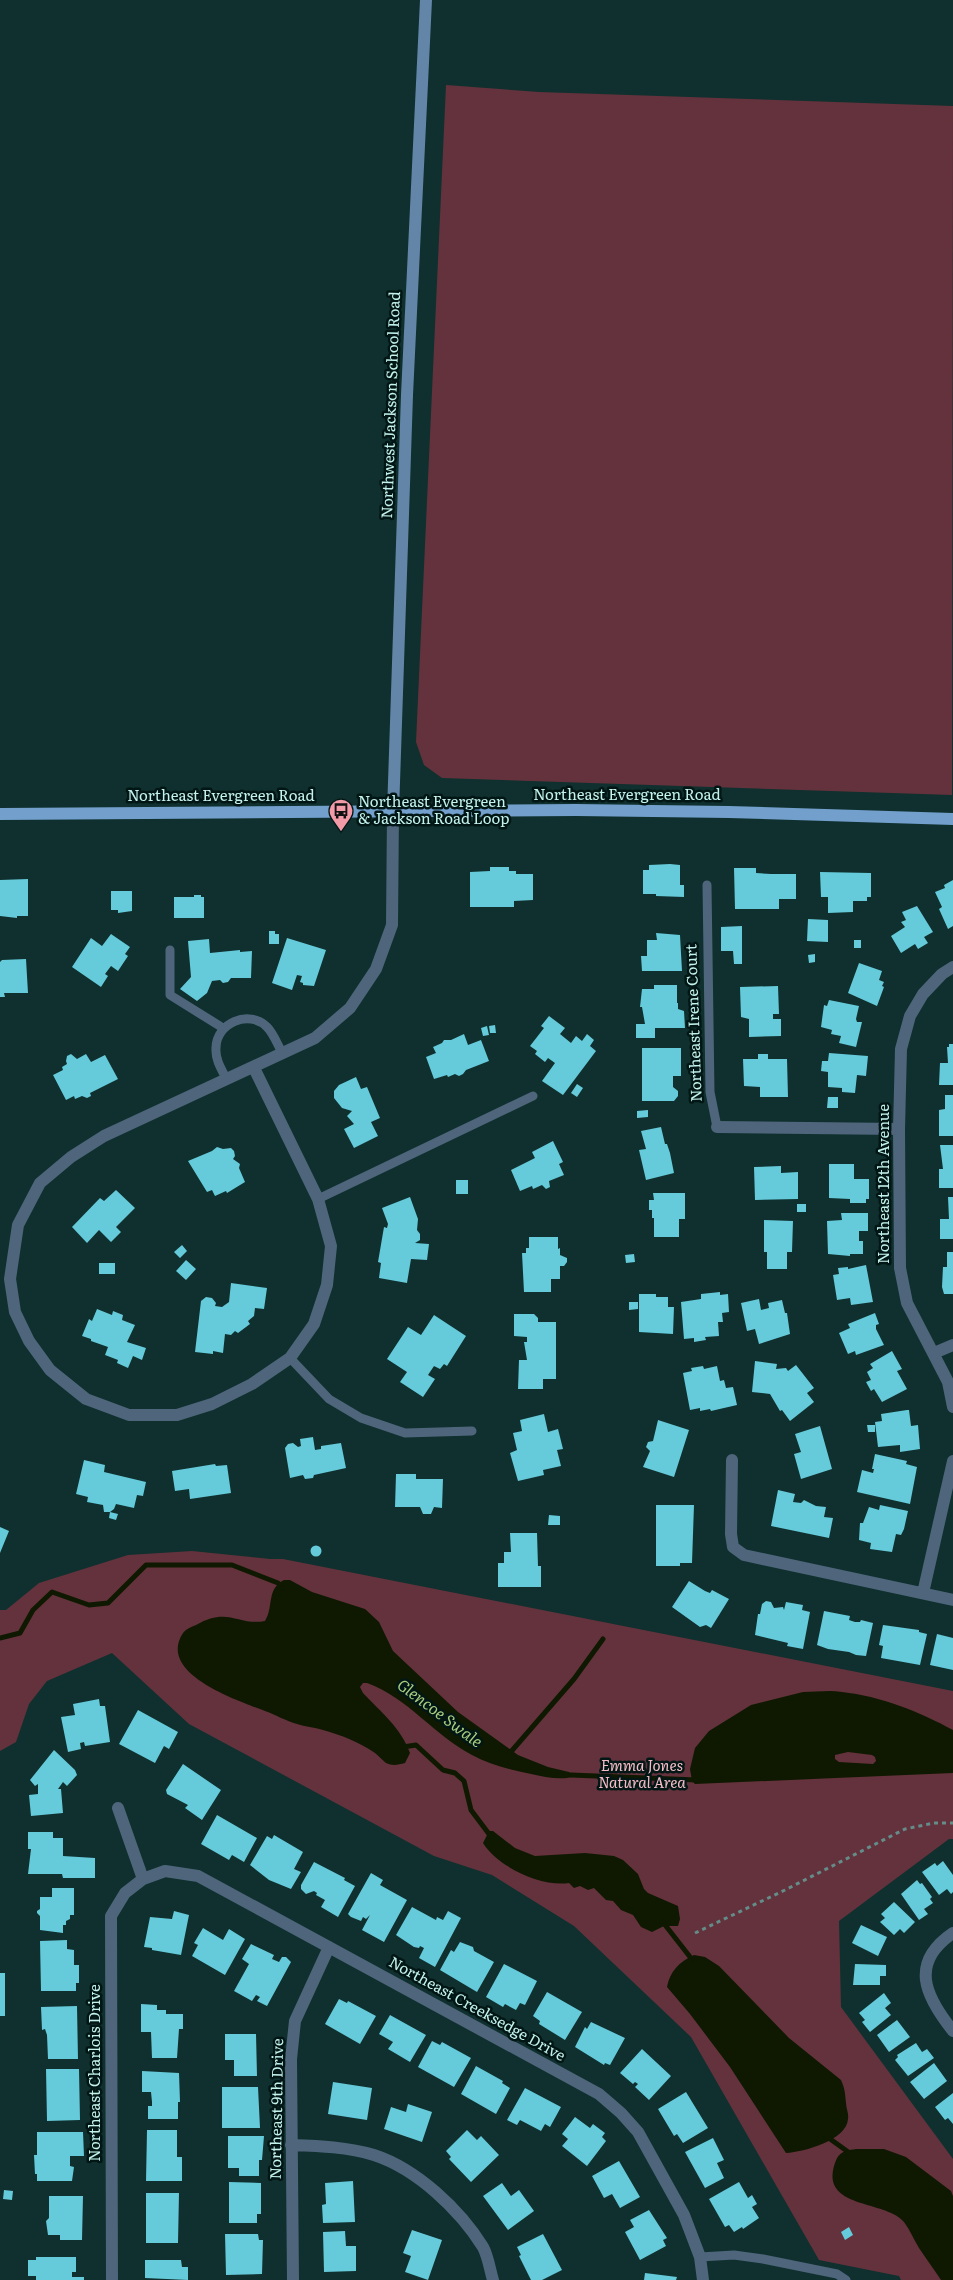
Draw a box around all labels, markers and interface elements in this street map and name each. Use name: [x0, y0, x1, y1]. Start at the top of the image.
street label: Northwest Jackson School Road: [374, 291, 405, 519]
street label: Northeast Evergreen Road: [533, 782, 721, 805]
street label: Northeast Evergreen Road: [127, 783, 315, 806]
place label: Northeast Evergreen & Jackson Road Loop: [358, 789, 509, 829]
bus stop icon: Northeast Evergreen & Jackson Road Loop: [328, 798, 354, 832]
street label: Northeast Irene Court: [678, 944, 707, 1102]
street label: Northeast 12th Avenue: [871, 1104, 894, 1264]
water label: Glencoe Swale: [393, 1672, 488, 1752]
park label: Emma Jones Natural Area: [598, 1753, 686, 1793]
street label: Northeast Creeksedge Drive: [385, 1949, 570, 2066]
street label: Northeast Charlois Drive: [82, 1984, 105, 2162]
street label: Northeast 9th Drive: [263, 2038, 288, 2180]

